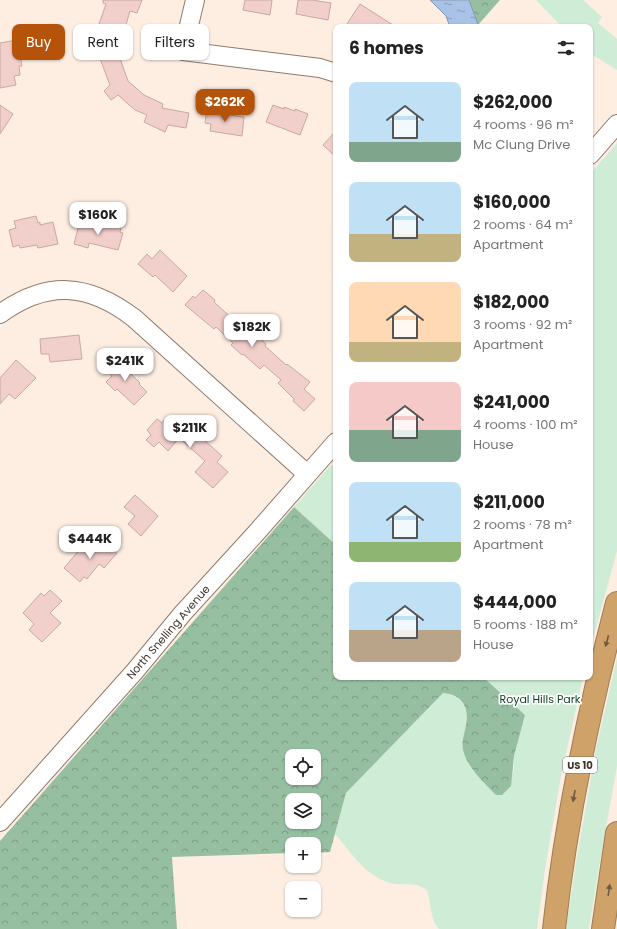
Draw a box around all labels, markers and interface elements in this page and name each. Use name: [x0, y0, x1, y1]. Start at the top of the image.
chip: Buy: [12, 24, 65, 60]
chip: Rent: [73, 24, 133, 60]
chip: Filters: [141, 24, 209, 60]
text: 6 homes: [349, 36, 424, 60]
icon: filters: [555, 37, 577, 59]
pin: $262K: [197, 89, 253, 123]
text: $262,000: [473, 90, 553, 114]
text: $262K: [205, 92, 245, 111]
icon: home: [381, 98, 429, 146]
text: 4 rooms · 96 m²: [473, 115, 574, 134]
text: Mc Clung Drive: [473, 135, 570, 154]
text: $160,000: [473, 190, 551, 214]
icon: home: [381, 198, 429, 246]
pin: $160K: [70, 202, 126, 236]
text: $160K: [78, 205, 118, 224]
text: 2 rooms · 64 m²: [473, 215, 573, 234]
text: Apartment: [473, 235, 543, 254]
text: $182,000: [473, 290, 549, 314]
icon: home: [381, 298, 429, 346]
pin: $182K: [224, 314, 280, 348]
text: 3 rooms · 92 m²: [473, 315, 572, 334]
text: $182K: [233, 317, 271, 336]
text: Apartment: [473, 335, 543, 354]
pin: $241K: [97, 348, 153, 382]
text: $241K: [106, 351, 144, 370]
text: $241,000: [473, 390, 550, 414]
icon: home: [381, 398, 429, 446]
pin: $211K: [162, 415, 218, 449]
text: 4 rooms · 100 m²: [473, 415, 578, 434]
text: $211K: [173, 418, 207, 437]
text: House: [473, 435, 513, 454]
text: $211,000: [473, 490, 545, 514]
icon: home: [381, 498, 429, 546]
text: 2 rooms · 78 m²: [473, 515, 572, 534]
pin: $444K: [62, 526, 118, 560]
text: $444K: [68, 529, 112, 548]
text: Apartment: [473, 535, 543, 554]
street label: North Snelling Avenue: [123, 581, 214, 683]
text: $444,000: [473, 590, 557, 614]
icon: home: [381, 598, 429, 646]
text: 5 rooms · 188 m²: [473, 615, 578, 634]
text: House: [473, 635, 513, 654]
one-way arrow: [604, 635, 610, 647]
park label: Royal Hills Park: [500, 691, 581, 707]
map controls: [285, 749, 321, 917]
button: locate: [285, 749, 321, 785]
road number: US 10: [563, 757, 597, 773]
one-way arrow: [571, 789, 577, 802]
button: layers: [285, 793, 321, 829]
button: +: [285, 837, 321, 873]
button: −: [285, 881, 321, 917]
one-way arrow: [606, 884, 612, 896]

